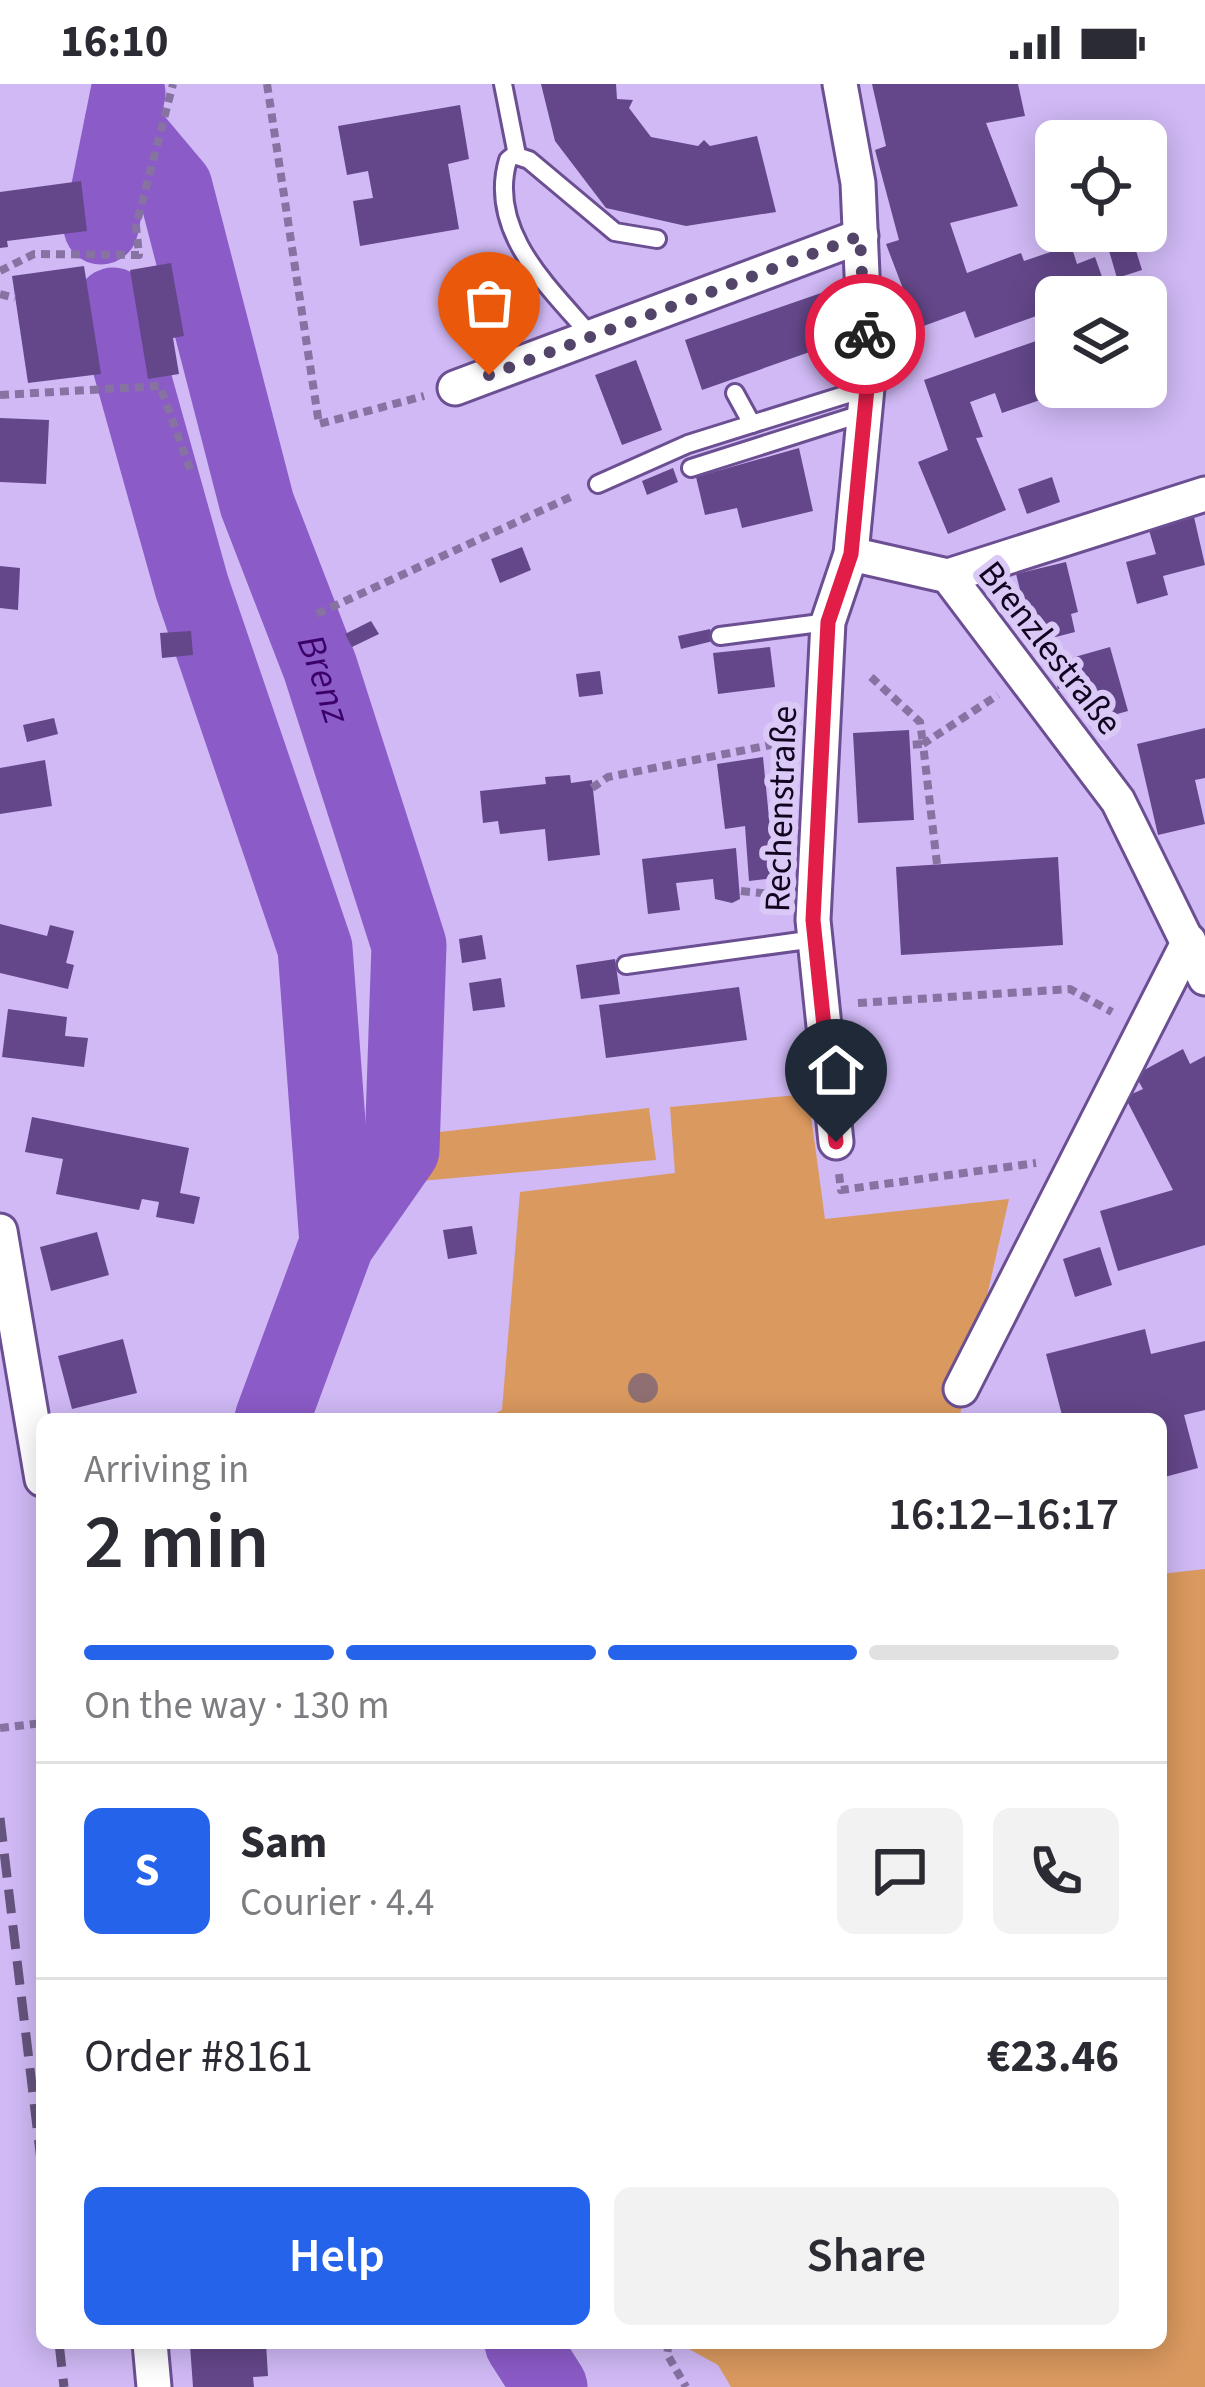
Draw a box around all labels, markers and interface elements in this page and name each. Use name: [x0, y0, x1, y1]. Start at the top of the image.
text: 16:10: [60, 10, 169, 74]
map controls: [1035, 120, 1167, 408]
button: locate: [1035, 120, 1167, 252]
pin: [438, 252, 540, 375]
icon: bag: [456, 270, 522, 336]
courier: [805, 274, 925, 394]
button: layers: [1035, 276, 1167, 408]
icon: bike: [832, 301, 898, 367]
street label: Brenzlestraße: [966, 550, 1134, 746]
water label: Brenz: [282, 626, 365, 731]
street label: Rechenstraße: [752, 705, 810, 913]
pin: [785, 1019, 887, 1142]
icon: home: [803, 1037, 869, 1103]
text: Arriving in: [84, 1442, 249, 1498]
text: 16:12–16:17: [888, 1483, 1119, 1547]
text: 2 min: [84, 1487, 269, 1598]
text: On the way · 130 m: [84, 1678, 390, 1734]
button: chat: [837, 1808, 963, 1934]
button: phone: [993, 1808, 1119, 1934]
text: Sam: [240, 1811, 327, 1875]
text: S: [134, 1839, 160, 1903]
text: Courier · 4.4: [240, 1875, 434, 1931]
text: Order #8161: [84, 2025, 313, 2089]
text: €23.46: [987, 2025, 1119, 2089]
button: Help: [84, 2187, 590, 2325]
button: Share: [614, 2187, 1119, 2325]

